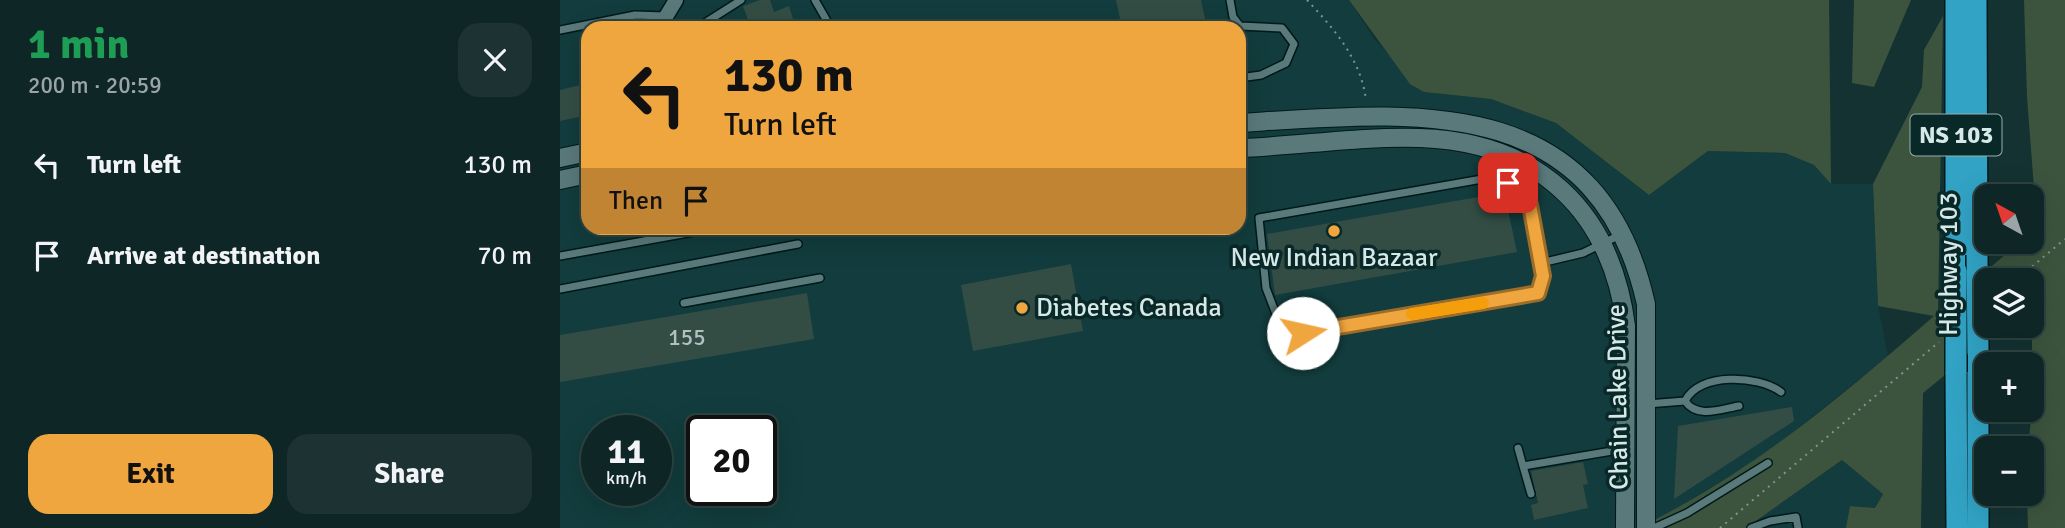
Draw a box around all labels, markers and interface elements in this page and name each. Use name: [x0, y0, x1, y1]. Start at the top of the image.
text: 1 min: [28, 19, 129, 70]
button: close: [458, 23, 532, 97]
text: 130 m: [724, 45, 854, 105]
icon: left: [609, 49, 700, 140]
text: 200 m · 20:59: [28, 71, 162, 100]
text: Turn left: [724, 105, 837, 144]
road number: NS 103: [1910, 114, 2002, 155]
icon: left: [28, 146, 66, 184]
text: Turn left: [87, 149, 181, 181]
text: 130 m: [463, 149, 532, 181]
pin: [1478, 153, 1538, 213]
icon: arrive: [1489, 164, 1527, 202]
icon: arrive: [677, 182, 715, 220]
north arrow: [1974, 184, 2044, 254]
map controls: [1974, 184, 2044, 506]
text: Then: [609, 185, 663, 217]
street label: Highway 103: [1933, 192, 1965, 336]
marker: New Indian Bazaar: [1326, 223, 1342, 239]
icon: arrive: [28, 237, 66, 275]
text: Arrive at destination: [87, 240, 320, 272]
text: 70 m: [477, 240, 532, 272]
place label: New Indian Bazaar: [1231, 242, 1438, 274]
button: layers: [1974, 268, 2044, 338]
place label: Diabetes Canada: [1036, 292, 1222, 324]
position arrow: [1266, 296, 1340, 370]
marker: Diabetes Canada: [1014, 300, 1030, 316]
street label: Chain Lake Drive: [1600, 304, 1636, 490]
house number: 155: [668, 323, 706, 352]
button: +: [1974, 352, 2044, 422]
speed limit sign: 20: [686, 415, 777, 506]
text: 11: [608, 430, 645, 473]
button: Exit: [28, 434, 273, 514]
button: Share: [287, 434, 532, 514]
button: −: [1974, 436, 2044, 506]
text: km/h: [606, 467, 647, 489]

